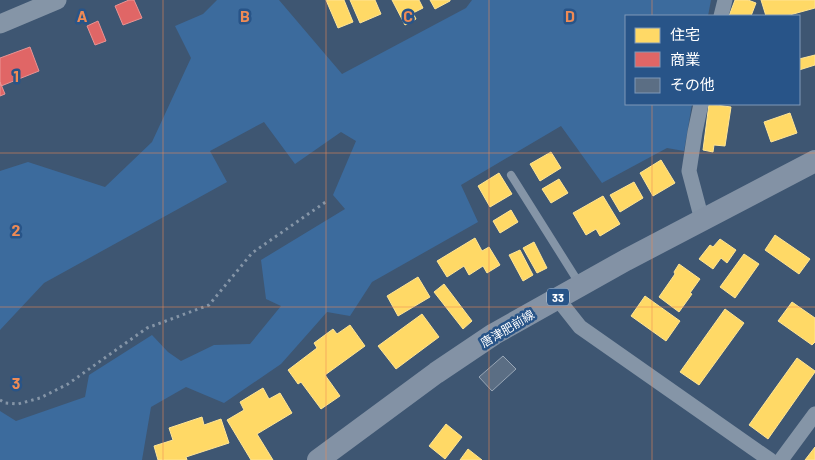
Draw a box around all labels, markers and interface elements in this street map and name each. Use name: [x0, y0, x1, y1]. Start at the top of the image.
text: A: [77, 6, 88, 25]
text: B: [240, 6, 250, 25]
text: C: [403, 6, 413, 25]
text: D: [565, 6, 575, 25]
legend: [625, 15, 800, 105]
text: 住宅: [670, 25, 700, 43]
text: 商業: [670, 50, 700, 68]
text: 1: [13, 66, 19, 85]
text: その他: [670, 75, 715, 93]
text: 2: [12, 220, 21, 239]
road number: 33: [547, 288, 569, 306]
street label: 唐津肥前線: [478, 307, 536, 349]
text: 3: [12, 373, 20, 392]

